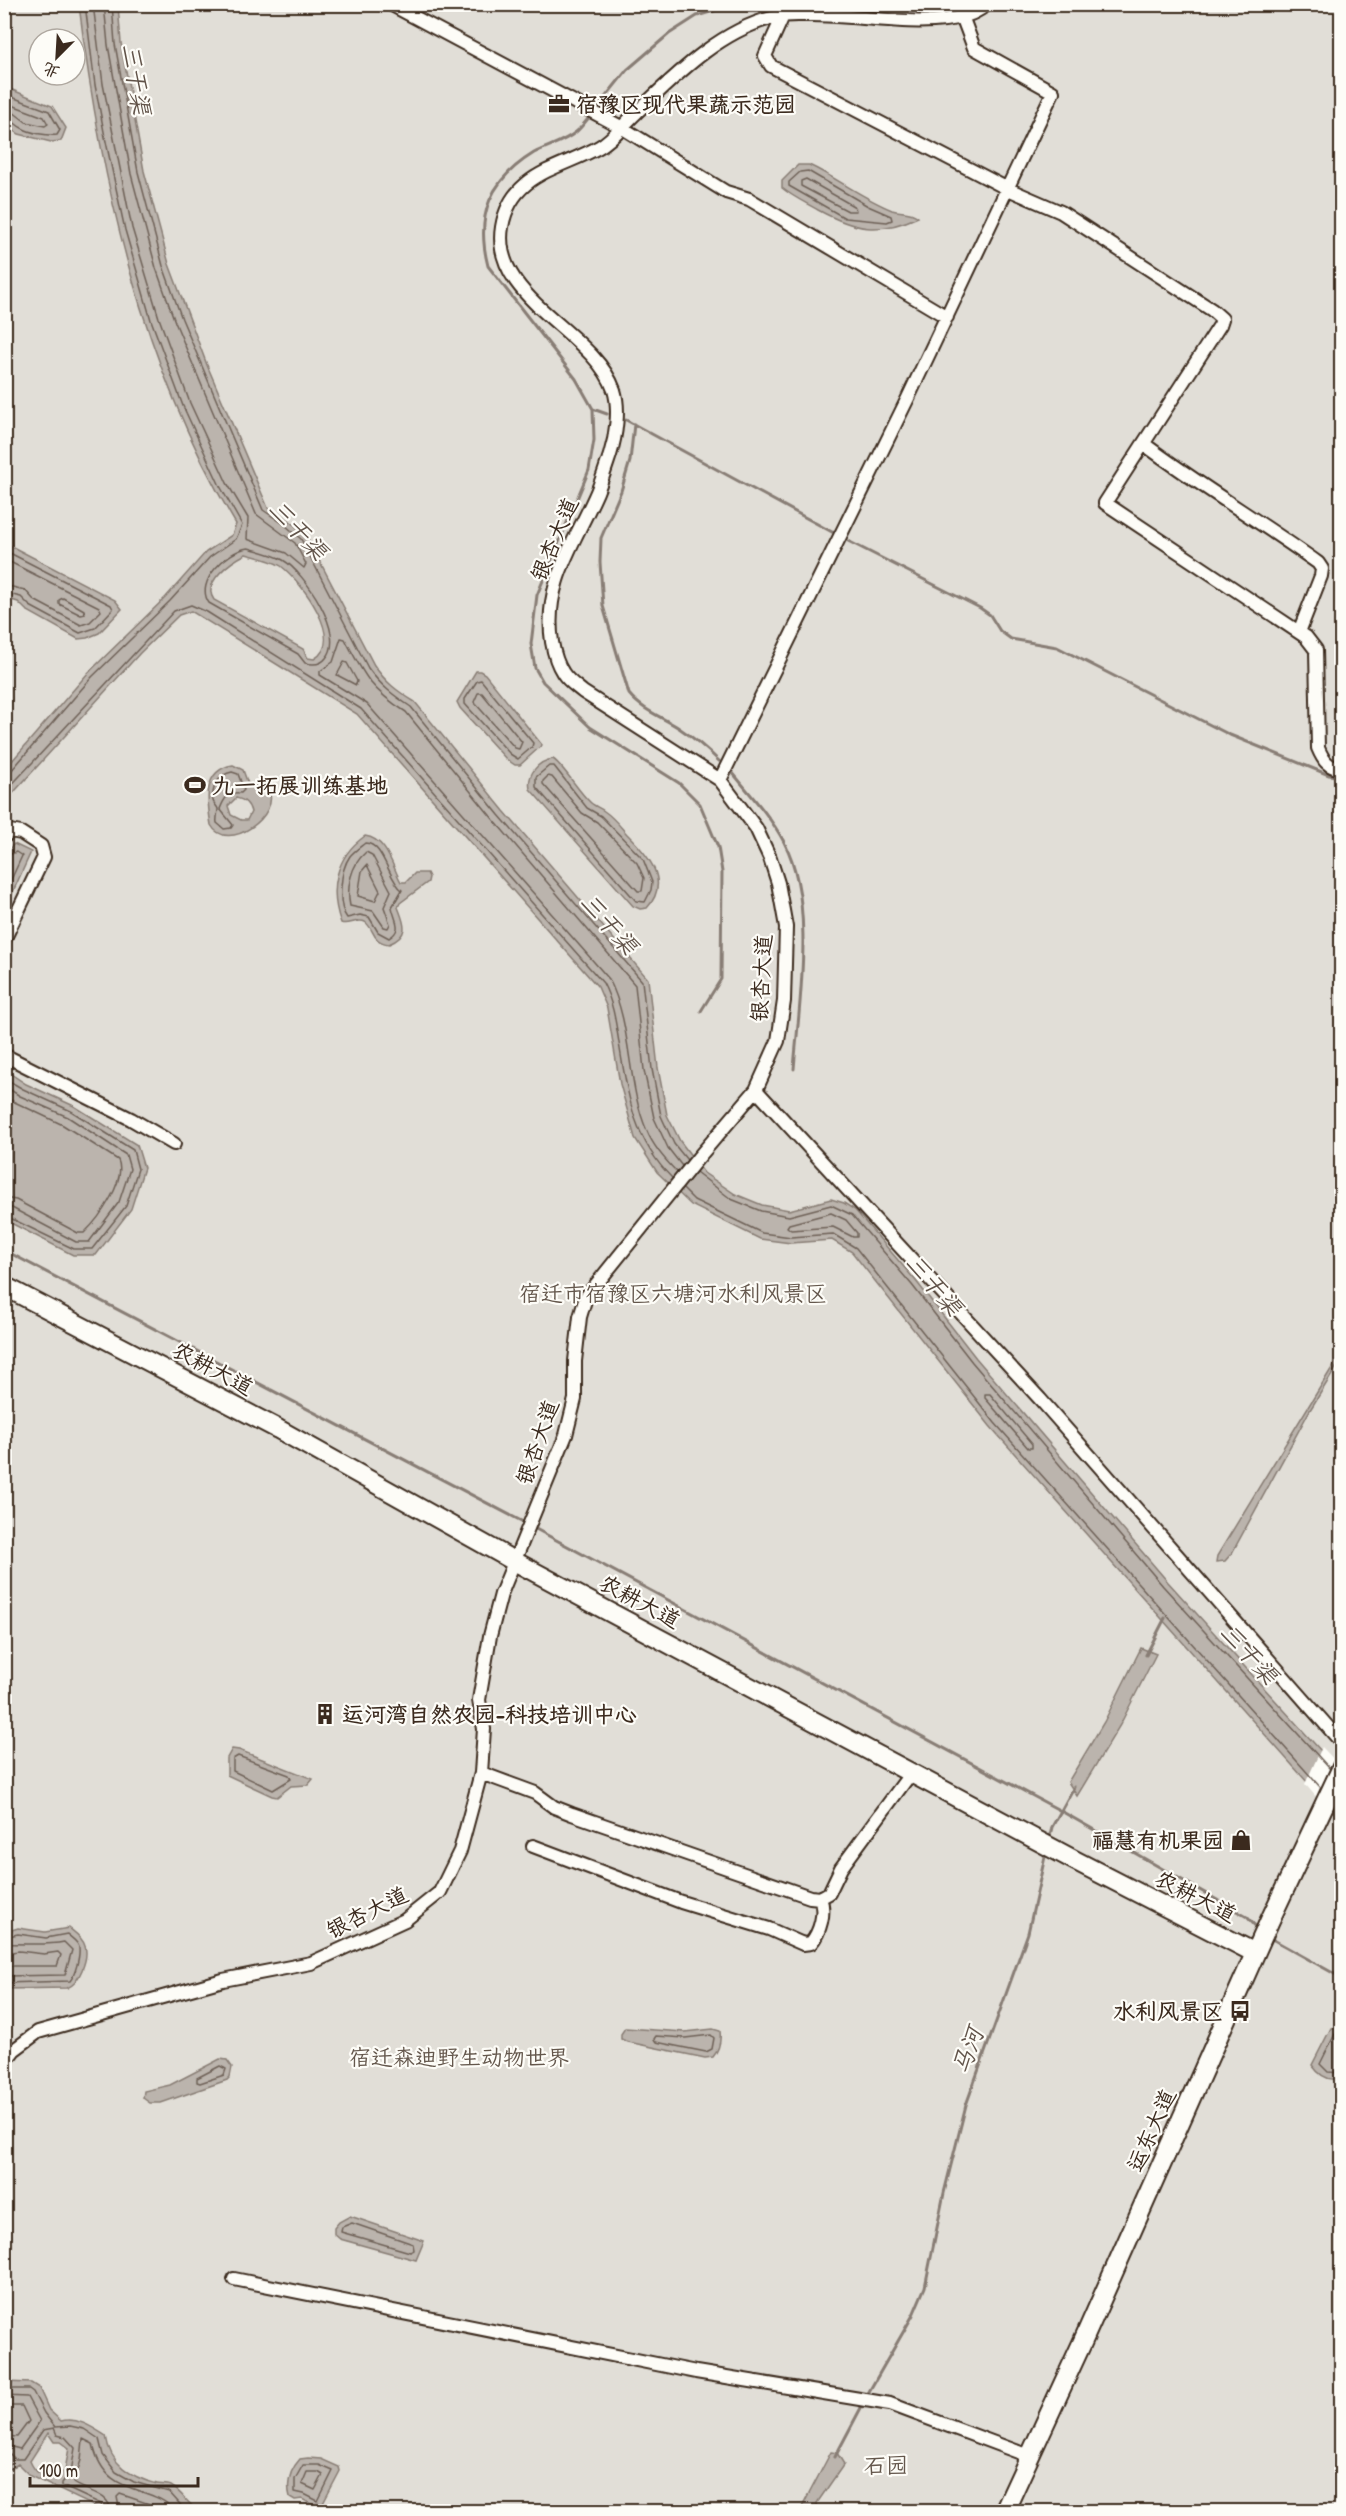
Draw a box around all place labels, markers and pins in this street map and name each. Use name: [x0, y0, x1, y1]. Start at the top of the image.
place label: 宿豫区现代果蔬示范园: [576, 89, 796, 119]
office icon: 宿豫区现代果蔬示范园: [547, 92, 571, 116]
place label: 九一拓展训练基地: [212, 770, 388, 800]
sports icon: 九一拓展训练基地: [183, 773, 207, 797]
place label: 运河湾自然农园-科技培训中心: [342, 1699, 637, 1729]
building icon: 运河湾自然农园-科技培训中心: [313, 1702, 337, 1726]
place label: 福慧有机果园: [1092, 1825, 1224, 1855]
shop icon: 福慧有机果园: [1229, 1828, 1253, 1852]
place label: 水利风景区: [1113, 1996, 1223, 2026]
bus stop icon: 水利风景区: [1228, 1999, 1252, 2023]

